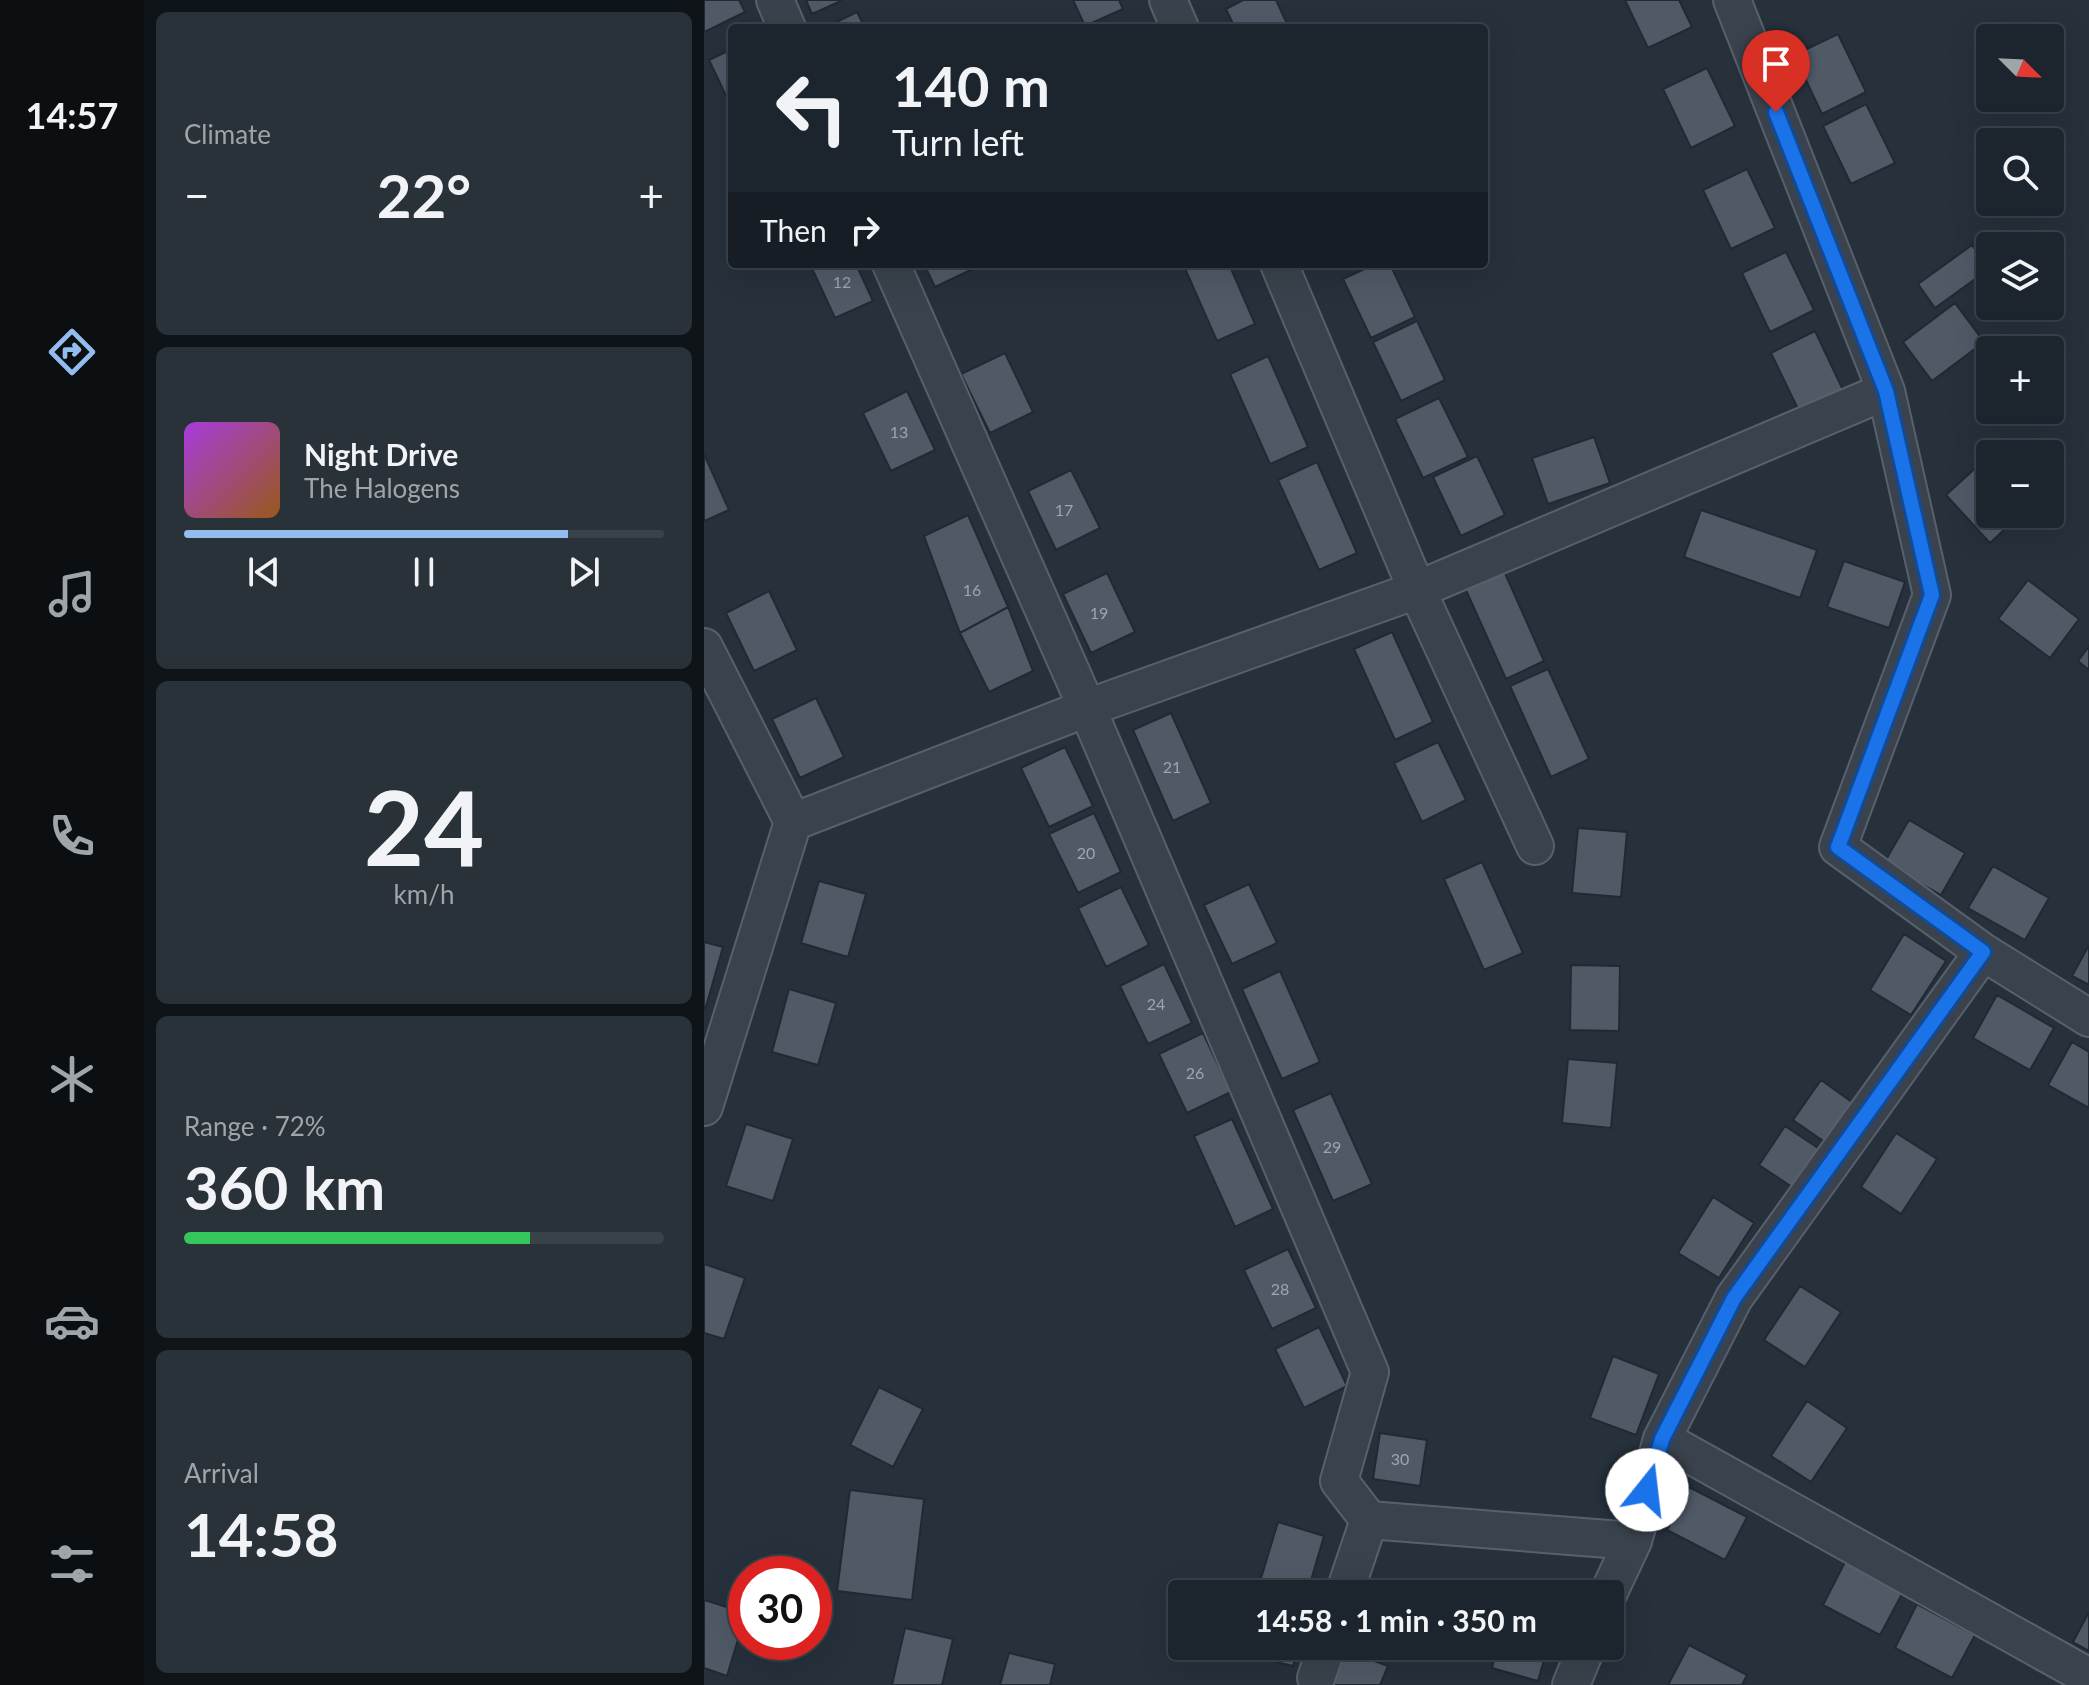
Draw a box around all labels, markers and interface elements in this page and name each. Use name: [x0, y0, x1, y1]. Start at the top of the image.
north arrow: [1976, 24, 2064, 112]
map controls: [1976, 24, 2064, 528]
pin: [1742, 30, 1810, 112]
icon: arrive: [1754, 42, 1798, 86]
text: 140 m: [892, 52, 1050, 119]
icon: left: [760, 56, 864, 160]
text: 14:57: [26, 93, 118, 137]
text: Climate: [184, 118, 271, 150]
text: Turn left: [892, 120, 1024, 164]
button: search: [1976, 128, 2064, 216]
text: 22°: [377, 159, 471, 231]
text: −: [184, 169, 210, 221]
text: +: [638, 169, 664, 221]
icon: right: [843, 208, 887, 252]
text: Then: [760, 212, 827, 248]
button: layers: [1976, 232, 2064, 320]
house number: 12: [833, 272, 851, 291]
icon: directions: [44, 324, 100, 380]
button: +: [1976, 336, 2064, 424]
house number: 13: [890, 422, 908, 441]
text: Night Drive: [304, 436, 458, 472]
button: −: [1976, 440, 2064, 528]
text: The Halogens: [304, 472, 460, 504]
house number: 17: [1055, 500, 1073, 519]
icon: previous: [242, 550, 286, 594]
icon: pause: [402, 550, 446, 594]
icon: next: [562, 550, 606, 594]
icon: music: [44, 566, 100, 622]
house number: 16: [963, 580, 981, 599]
house number: 19: [1090, 603, 1108, 622]
house number: 21: [1163, 757, 1181, 776]
text: 24: [364, 763, 484, 888]
icon: phone: [44, 808, 100, 864]
house number: 20: [1077, 843, 1095, 862]
text: km/h: [394, 878, 454, 910]
house number: 24: [1147, 994, 1165, 1013]
icon: climate: [44, 1051, 100, 1107]
house number: 26: [1186, 1063, 1204, 1082]
text: Range · 72%: [184, 1110, 326, 1142]
house number: 29: [1323, 1137, 1341, 1156]
text: 360 km: [184, 1151, 385, 1223]
house number: 28: [1271, 1279, 1289, 1298]
icon: car: [44, 1293, 100, 1349]
position arrow: [1605, 1448, 1689, 1532]
house number: 30: [1391, 1449, 1409, 1468]
text: Arrival: [184, 1457, 259, 1489]
text: 14:58: [184, 1498, 339, 1570]
icon: filters: [44, 1536, 100, 1592]
speed limit sign: 30: [728, 1556, 832, 1660]
text: 14:58 · 1 min · 350 m: [1255, 1602, 1537, 1638]

